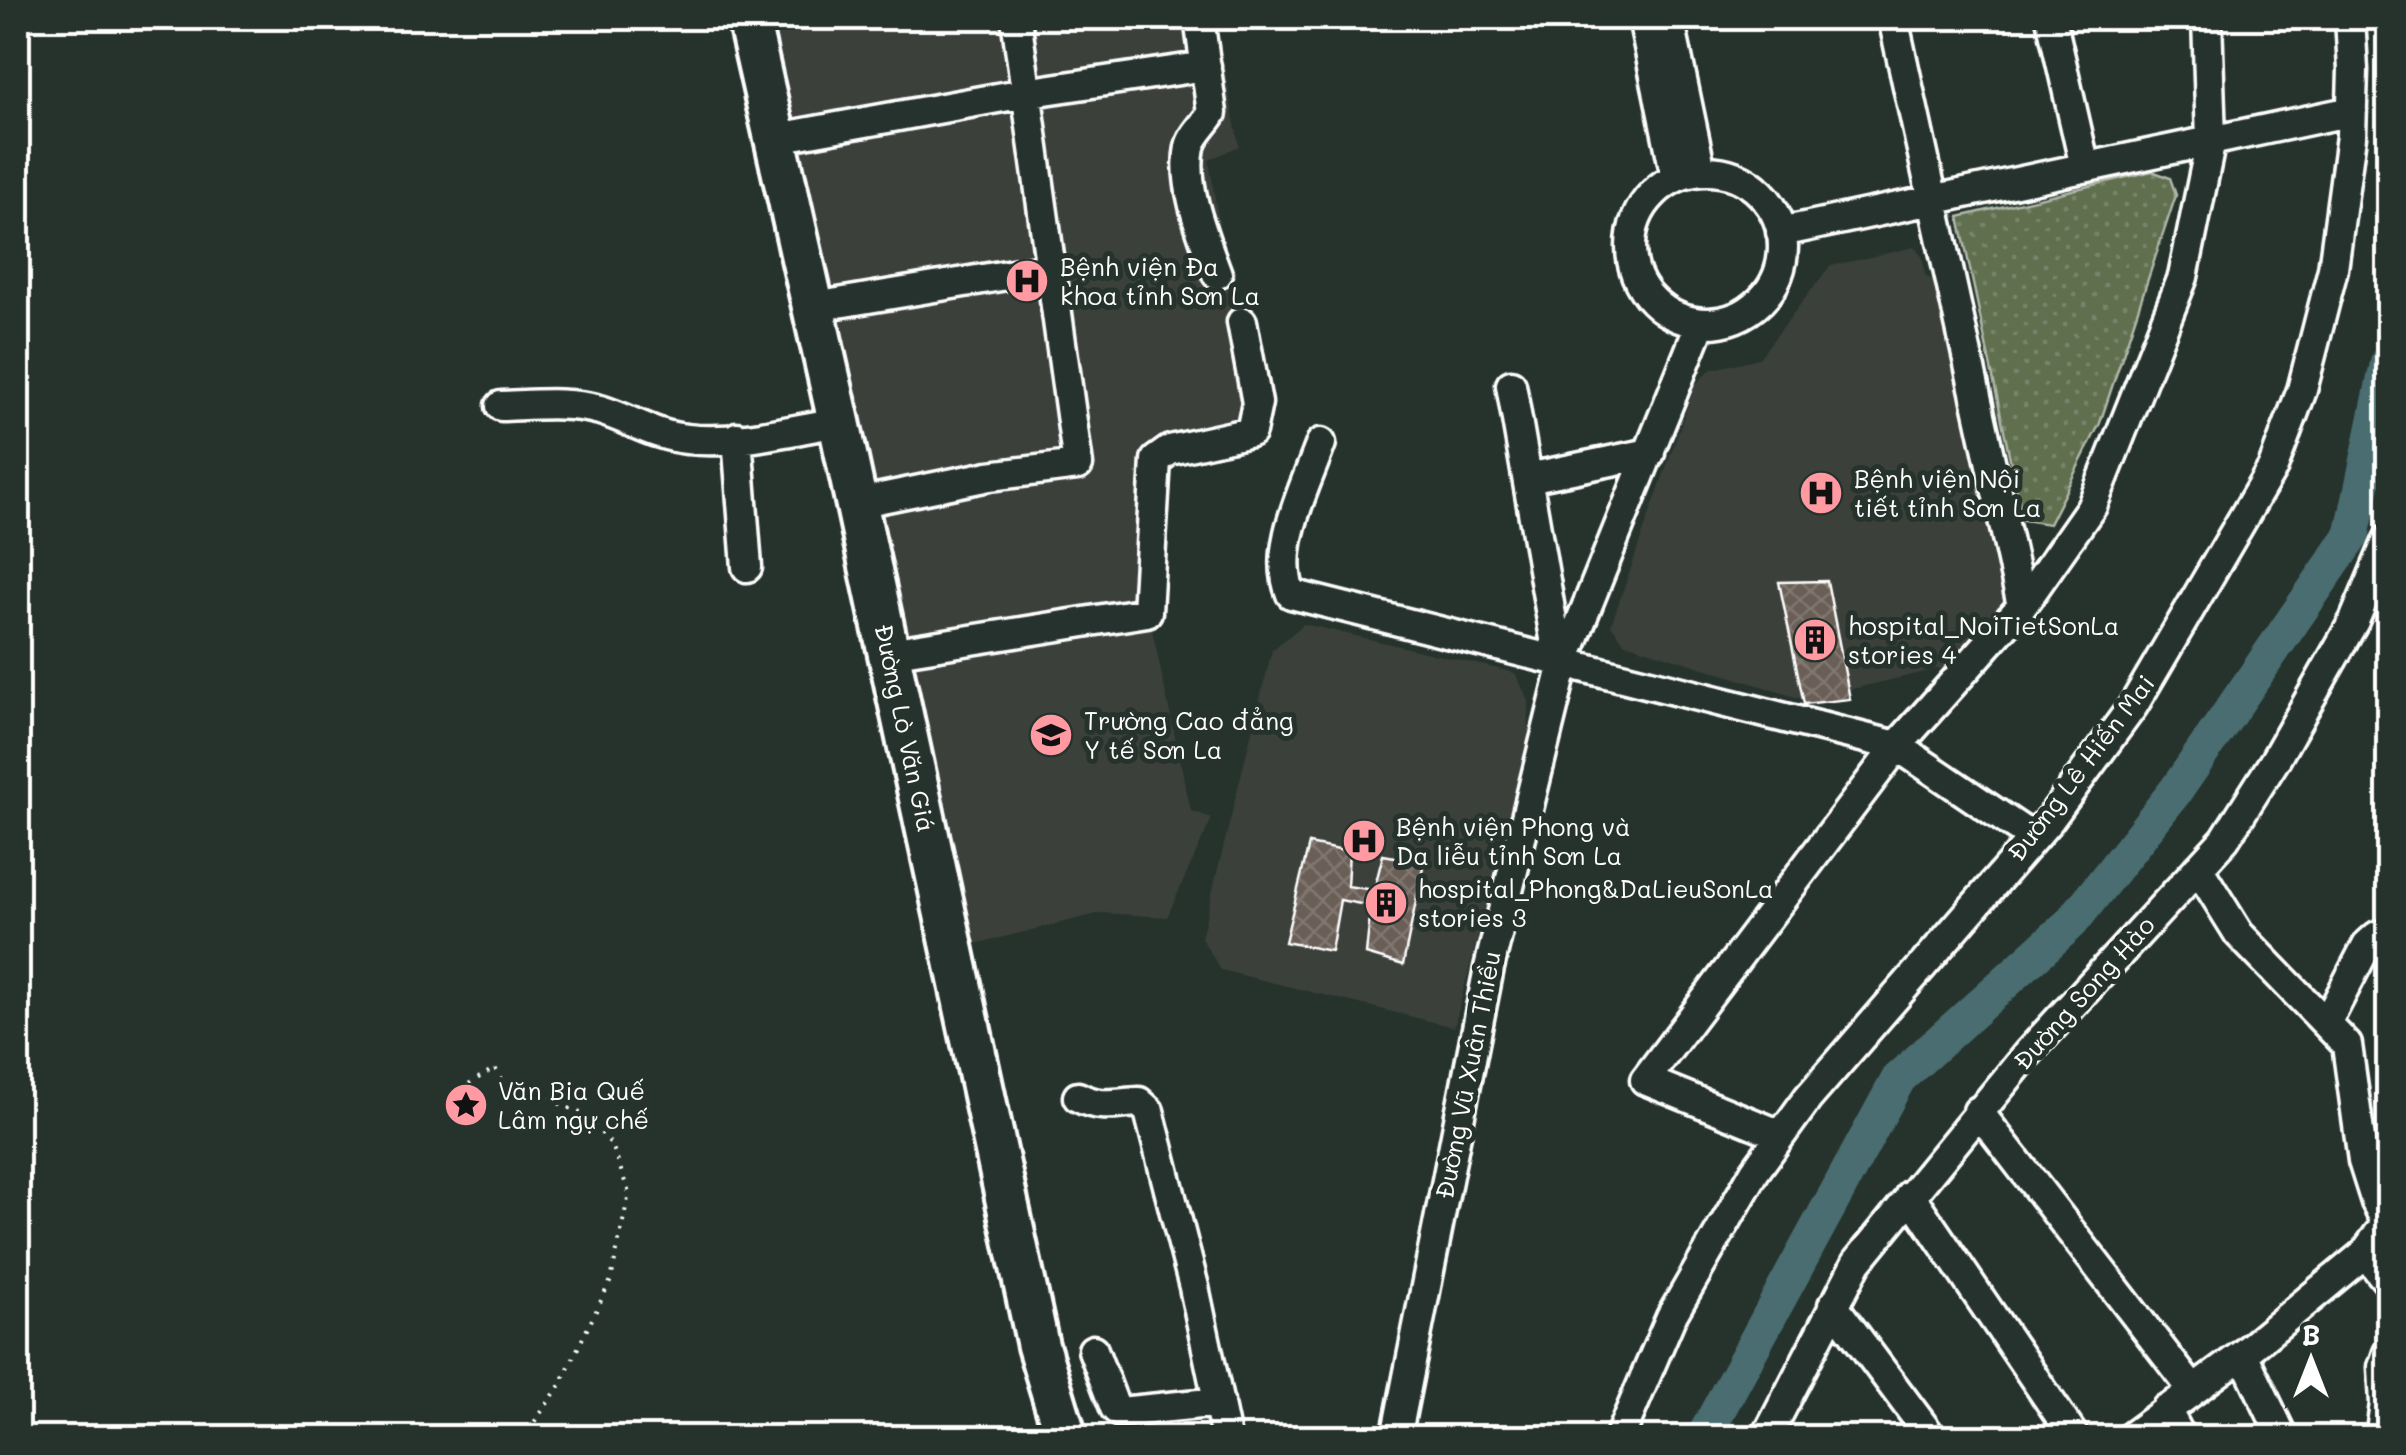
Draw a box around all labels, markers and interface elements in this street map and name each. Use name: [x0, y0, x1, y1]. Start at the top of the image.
place label: Bệnh viện Đa khoa tỉnh Sơn La: [1060, 250, 1260, 311]
hospital icon: Bệnh viện Đa khoa tỉnh Sơn La: [1004, 258, 1050, 304]
place label: Bệnh viện Nội tiết tỉnh Sơn La: [1854, 462, 2041, 523]
hospital icon: Bệnh viện Nội tiết tỉnh Sơn La: [1798, 470, 1844, 516]
place label: hospital_NoiTietSonLa stories 4: [1848, 609, 2119, 670]
building icon: hospital_NoiTietSonLa stories 4: [1792, 617, 1838, 663]
street label: Đường Lò Văn Giá: [868, 621, 944, 835]
street label: Đường Lê Hiến Mai: [2000, 668, 2161, 867]
place label: Trường Cao đẳng Y tế Sơn La: [1084, 704, 1294, 765]
school or university icon: Trường Cao đẳng Y tế Sơn La: [1028, 712, 1074, 758]
place label: Bệnh viện Phong và Da liễu tỉnh Sơn La: [1396, 810, 1631, 871]
hospital icon: Bệnh viện Phong và Da liễu tỉnh Sơn La: [1341, 818, 1387, 864]
place label: hospital_Phong&DaLieuSonLa stories 3: [1418, 872, 1774, 933]
building icon: hospital_Phong&DaLieuSonLa stories 3: [1363, 880, 1409, 926]
street label: Đường Song Hào: [2006, 909, 2161, 1076]
street label: Đường Vũ Xuân Thiều: [1427, 948, 1507, 1202]
place label: Văn Bia Quế Lâm ngự chế: [498, 1074, 649, 1135]
place icon: Văn Bia Quế Lâm ngự chế: [443, 1082, 489, 1128]
north arrow: [2261, 1310, 2361, 1410]
text: B: [2302, 1316, 2320, 1352]

